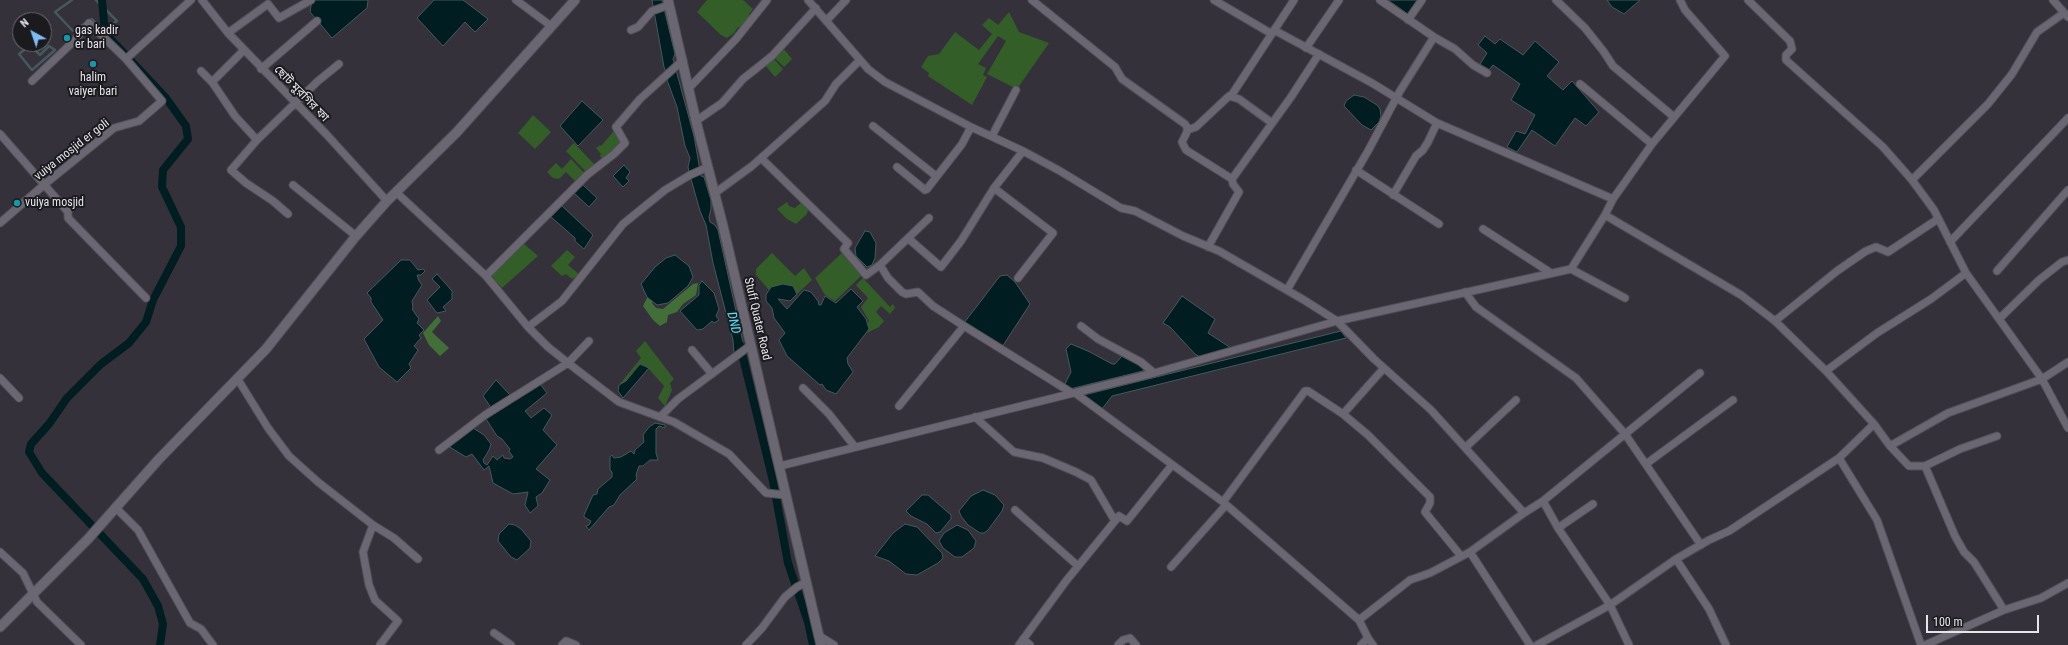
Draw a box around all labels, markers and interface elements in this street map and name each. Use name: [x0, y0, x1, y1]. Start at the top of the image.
north arrow: [12, 12, 52, 52]
text: N: [18, 16, 31, 30]
place label: gas kadir er bari: [75, 24, 118, 52]
marker: gas kadir er bari: [62, 33, 72, 43]
marker: halim vaiyer bari: [88, 59, 98, 69]
street label: ছোট মুরগির ফা: [271, 63, 331, 125]
place label: halim vaiyer bari: [69, 71, 117, 99]
street label: vuiya mosjid er goli: [32, 116, 112, 184]
place label: vuiya mosjid: [25, 196, 84, 210]
marker: vuiya mosjid: [12, 198, 22, 208]
street label: Stuff Quater Road: [740, 276, 774, 362]
water label: DND: [723, 310, 743, 336]
scale bar: [1928, 607, 2041, 633]
text: 100 m: [1933, 615, 1963, 629]

